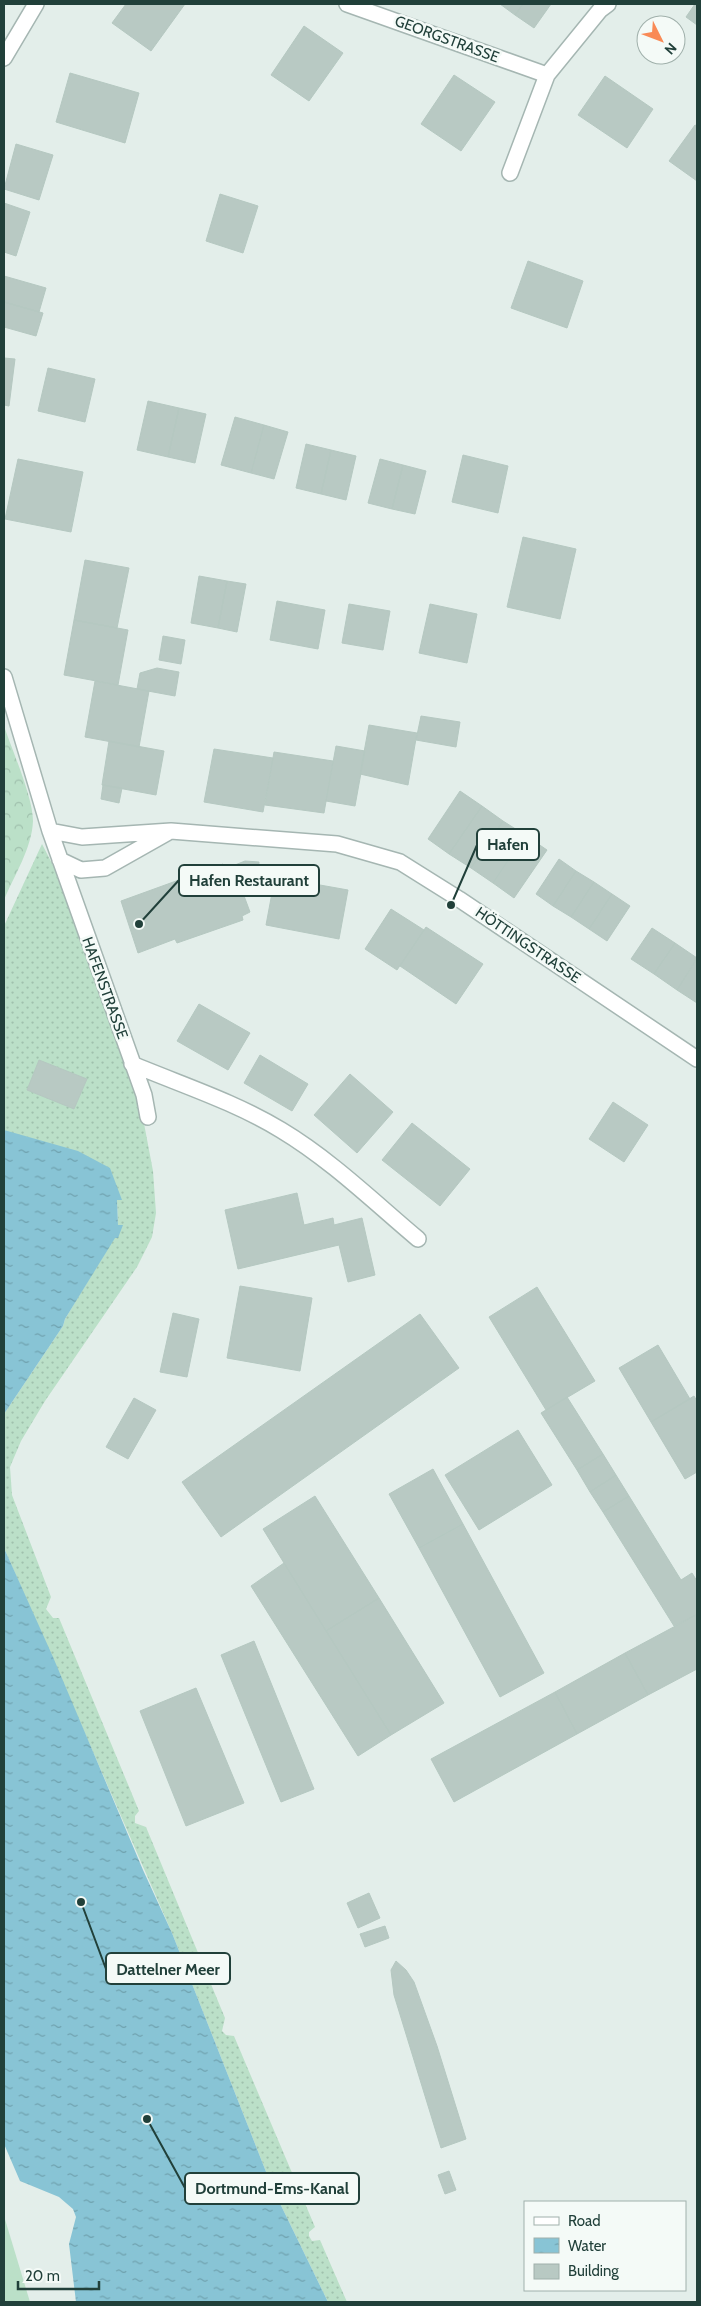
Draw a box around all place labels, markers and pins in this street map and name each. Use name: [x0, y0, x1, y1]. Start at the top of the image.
callout: Hafen: [477, 829, 539, 860]
callout: Hafen Restaurant: [179, 865, 319, 896]
callout: Dattelner Meer: [106, 1953, 230, 1984]
callout: Dortmund-Ems-Kanal: [185, 2173, 359, 2204]

